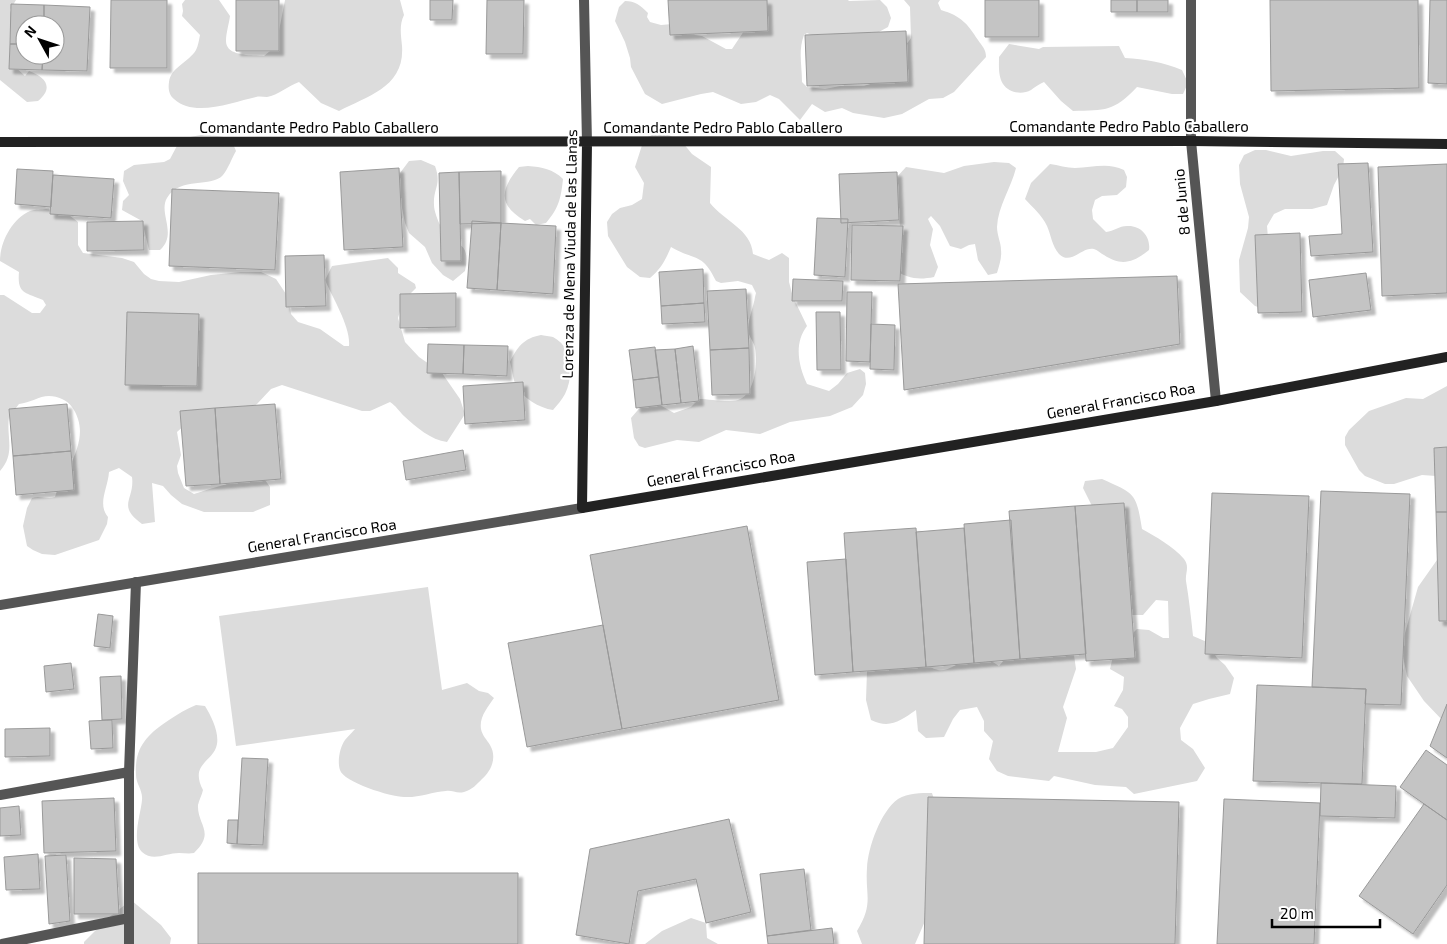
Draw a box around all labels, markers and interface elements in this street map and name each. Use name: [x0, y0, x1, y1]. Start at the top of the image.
north arrow: [15, 15, 65, 65]
text: N: [20, 22, 39, 41]
street label: Comandante Pedro Pablo Caballero: [1009, 117, 1249, 135]
street label: Comandante Pedro Pablo Caballero: [199, 118, 439, 136]
street label: Comandante Pedro Pablo Caballero: [603, 118, 843, 136]
street label: Lorenza de Mena Viuda de las Llanas: [558, 129, 580, 379]
street label: 8 de Junio: [1169, 168, 1193, 236]
street label: General Francisco Roa: [1045, 378, 1196, 422]
street label: General Francisco Roa: [645, 446, 796, 490]
street label: General Francisco Roa: [246, 514, 398, 556]
scale bar: [1272, 896, 1380, 928]
text: 20 m: [1280, 904, 1314, 922]

